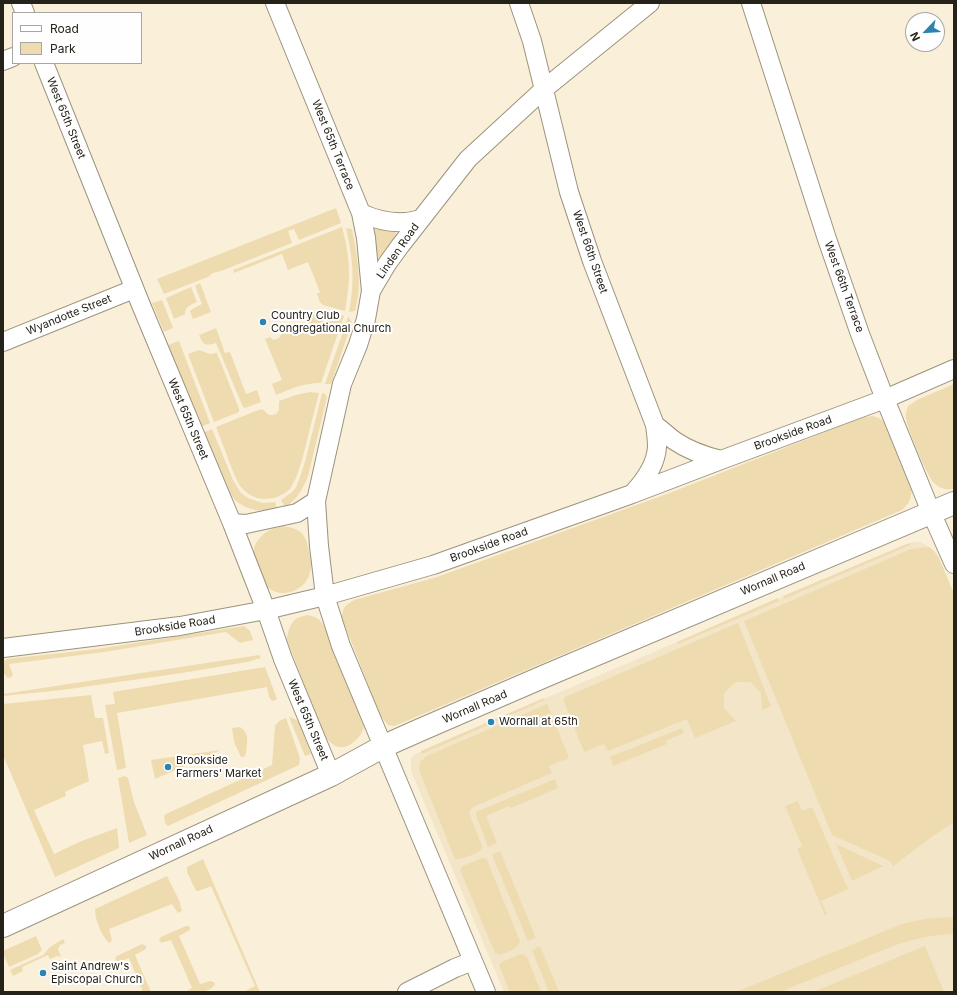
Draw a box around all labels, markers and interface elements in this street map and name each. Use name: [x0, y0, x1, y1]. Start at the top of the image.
legend: [12, 12, 142, 64]
north arrow: [905, 12, 945, 52]
text: Road: [50, 21, 79, 36]
text: N: [907, 30, 923, 43]
text: Park: [50, 41, 76, 56]
street label: West 65th Street: [44, 75, 88, 161]
street label: West 65th Terrace: [309, 98, 357, 192]
street label: West 66th Street: [570, 209, 610, 295]
street label: Linden Road: [374, 221, 422, 281]
street label: West 66th Terrace: [821, 240, 867, 334]
street label: Wyandotte Street: [25, 292, 113, 338]
place label: Country Club Congregational Church: [271, 309, 391, 335]
marker: Country Club Congregational Church: [258, 317, 268, 327]
street label: West 65th Street: [165, 376, 211, 462]
street label: Brookside Road: [752, 413, 834, 453]
street label: Brookside Road: [448, 525, 530, 565]
street label: Wornall Road: [739, 559, 807, 599]
street label: Brookside Road: [134, 613, 216, 639]
street label: West 65th Street: [285, 677, 331, 763]
street label: Wornall Road: [441, 687, 509, 727]
place label: Wornall at 65th: [499, 715, 578, 729]
marker: Wornall at 65th: [486, 717, 496, 727]
place label: Brookside Farmers' Market: [176, 754, 261, 780]
marker: Brookside Farmers' Market: [163, 762, 173, 772]
street label: Wornall Road: [147, 822, 215, 864]
place label: Saint Andrew's Episcopal Church: [51, 960, 142, 986]
marker: Saint Andrew's Episcopal Church: [38, 968, 48, 978]

